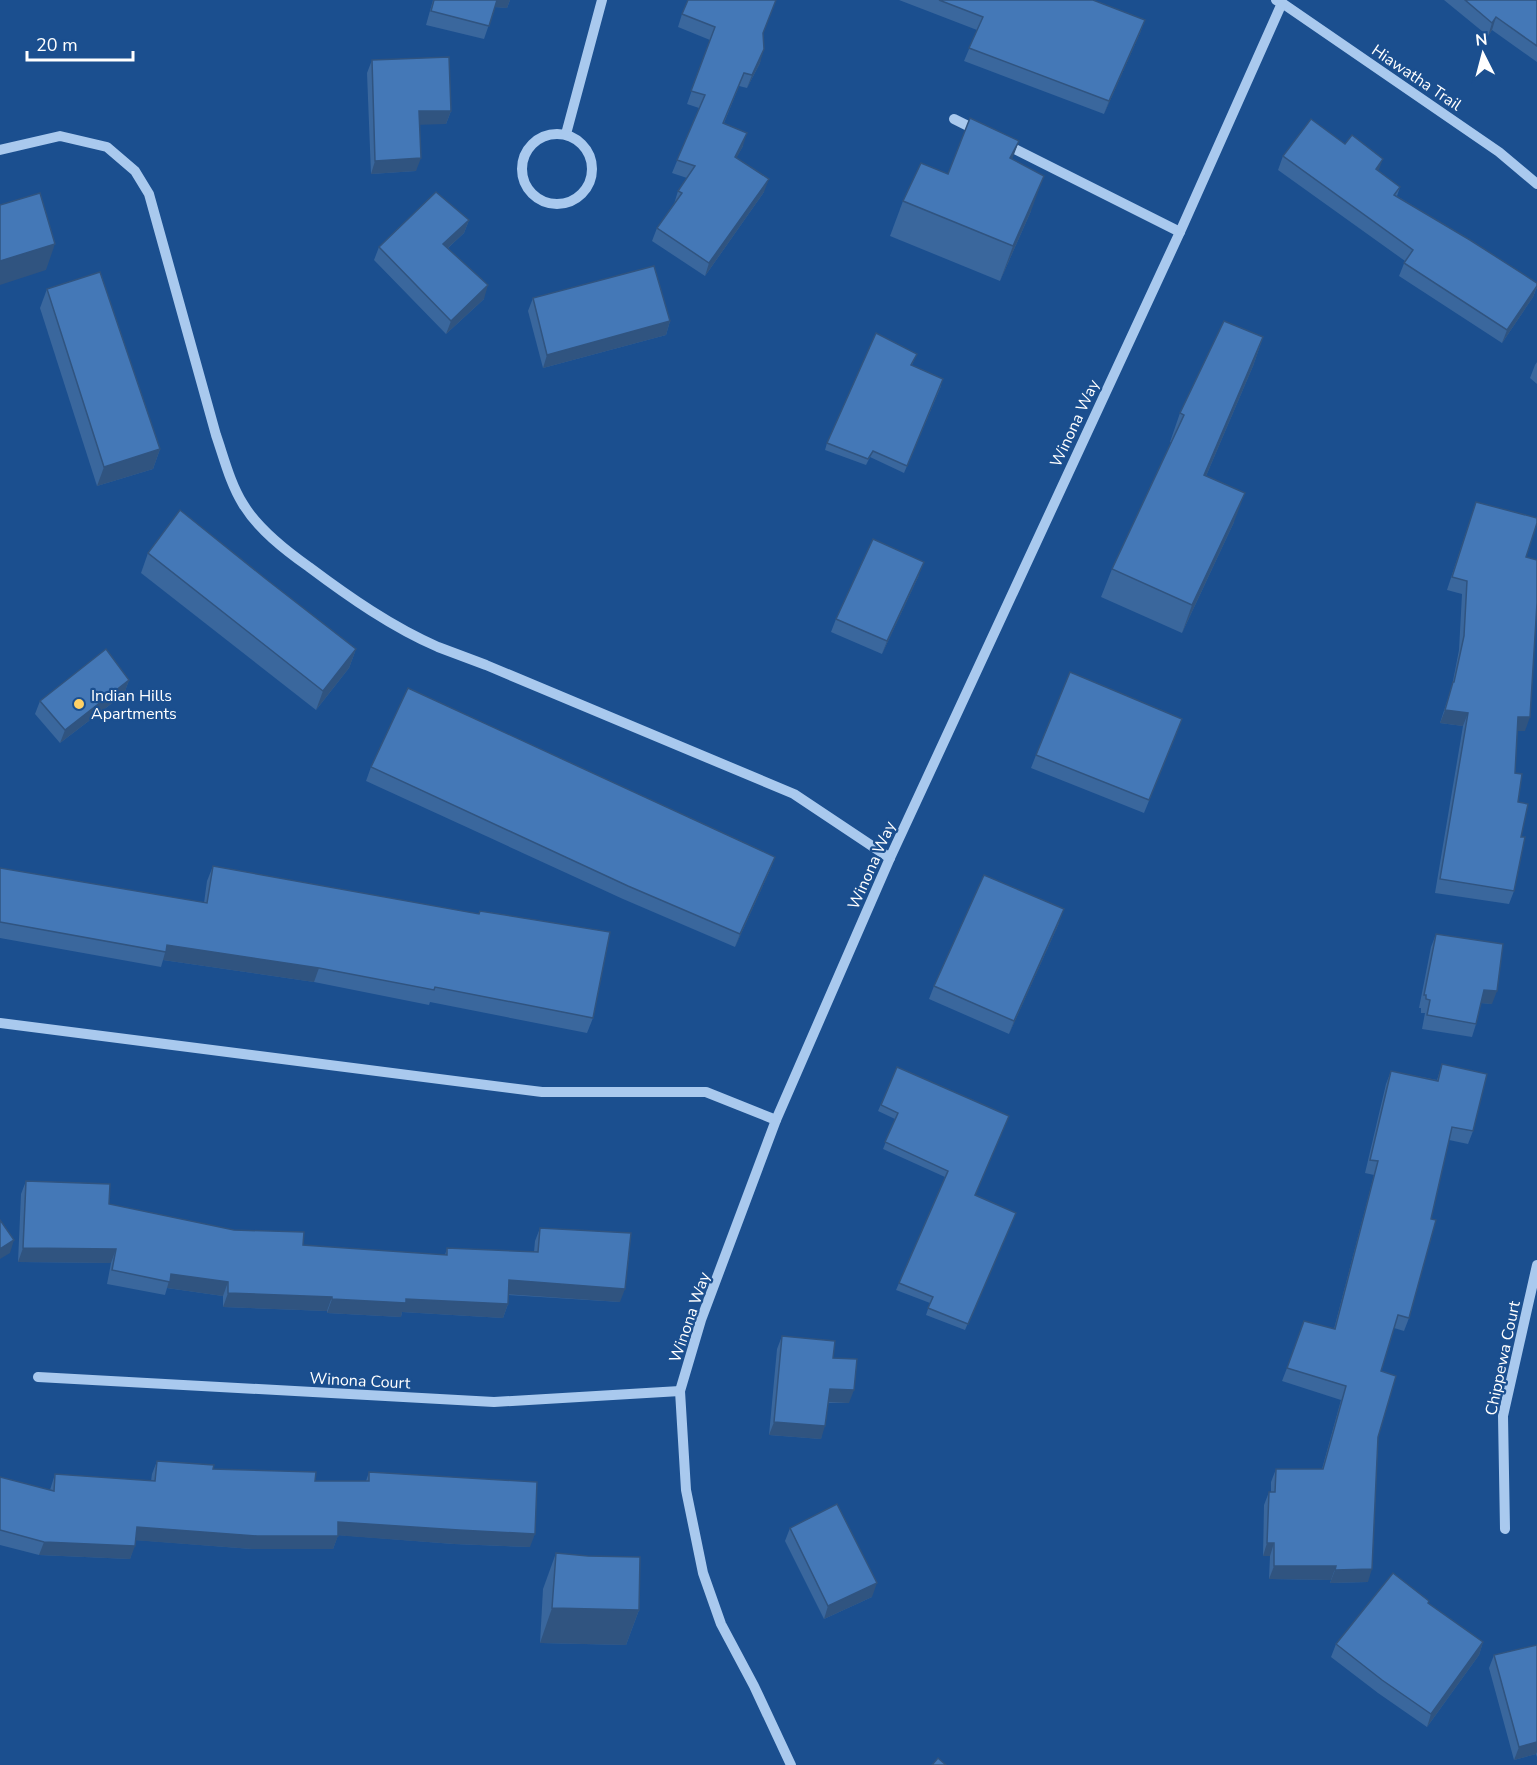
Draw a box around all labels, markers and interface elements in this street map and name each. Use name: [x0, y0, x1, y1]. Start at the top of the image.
scale bar: [27, 24, 134, 62]
north arrow: [1453, 24, 1513, 84]
text: N: [1474, 29, 1489, 52]
text: 20 m: [36, 33, 78, 57]
street label: Hiawatha Trail: [1367, 40, 1466, 116]
street label: Winona Way: [1045, 375, 1105, 471]
place label: Indian Hills Apartments: [91, 685, 177, 725]
marker: Indian Hills Apartments: [72, 697, 86, 711]
street label: Winona Way: [843, 817, 901, 913]
street label: Winona Way: [664, 1268, 716, 1366]
street label: Chippewa Court: [1480, 1299, 1526, 1417]
street label: Winona Court: [309, 1367, 411, 1395]

